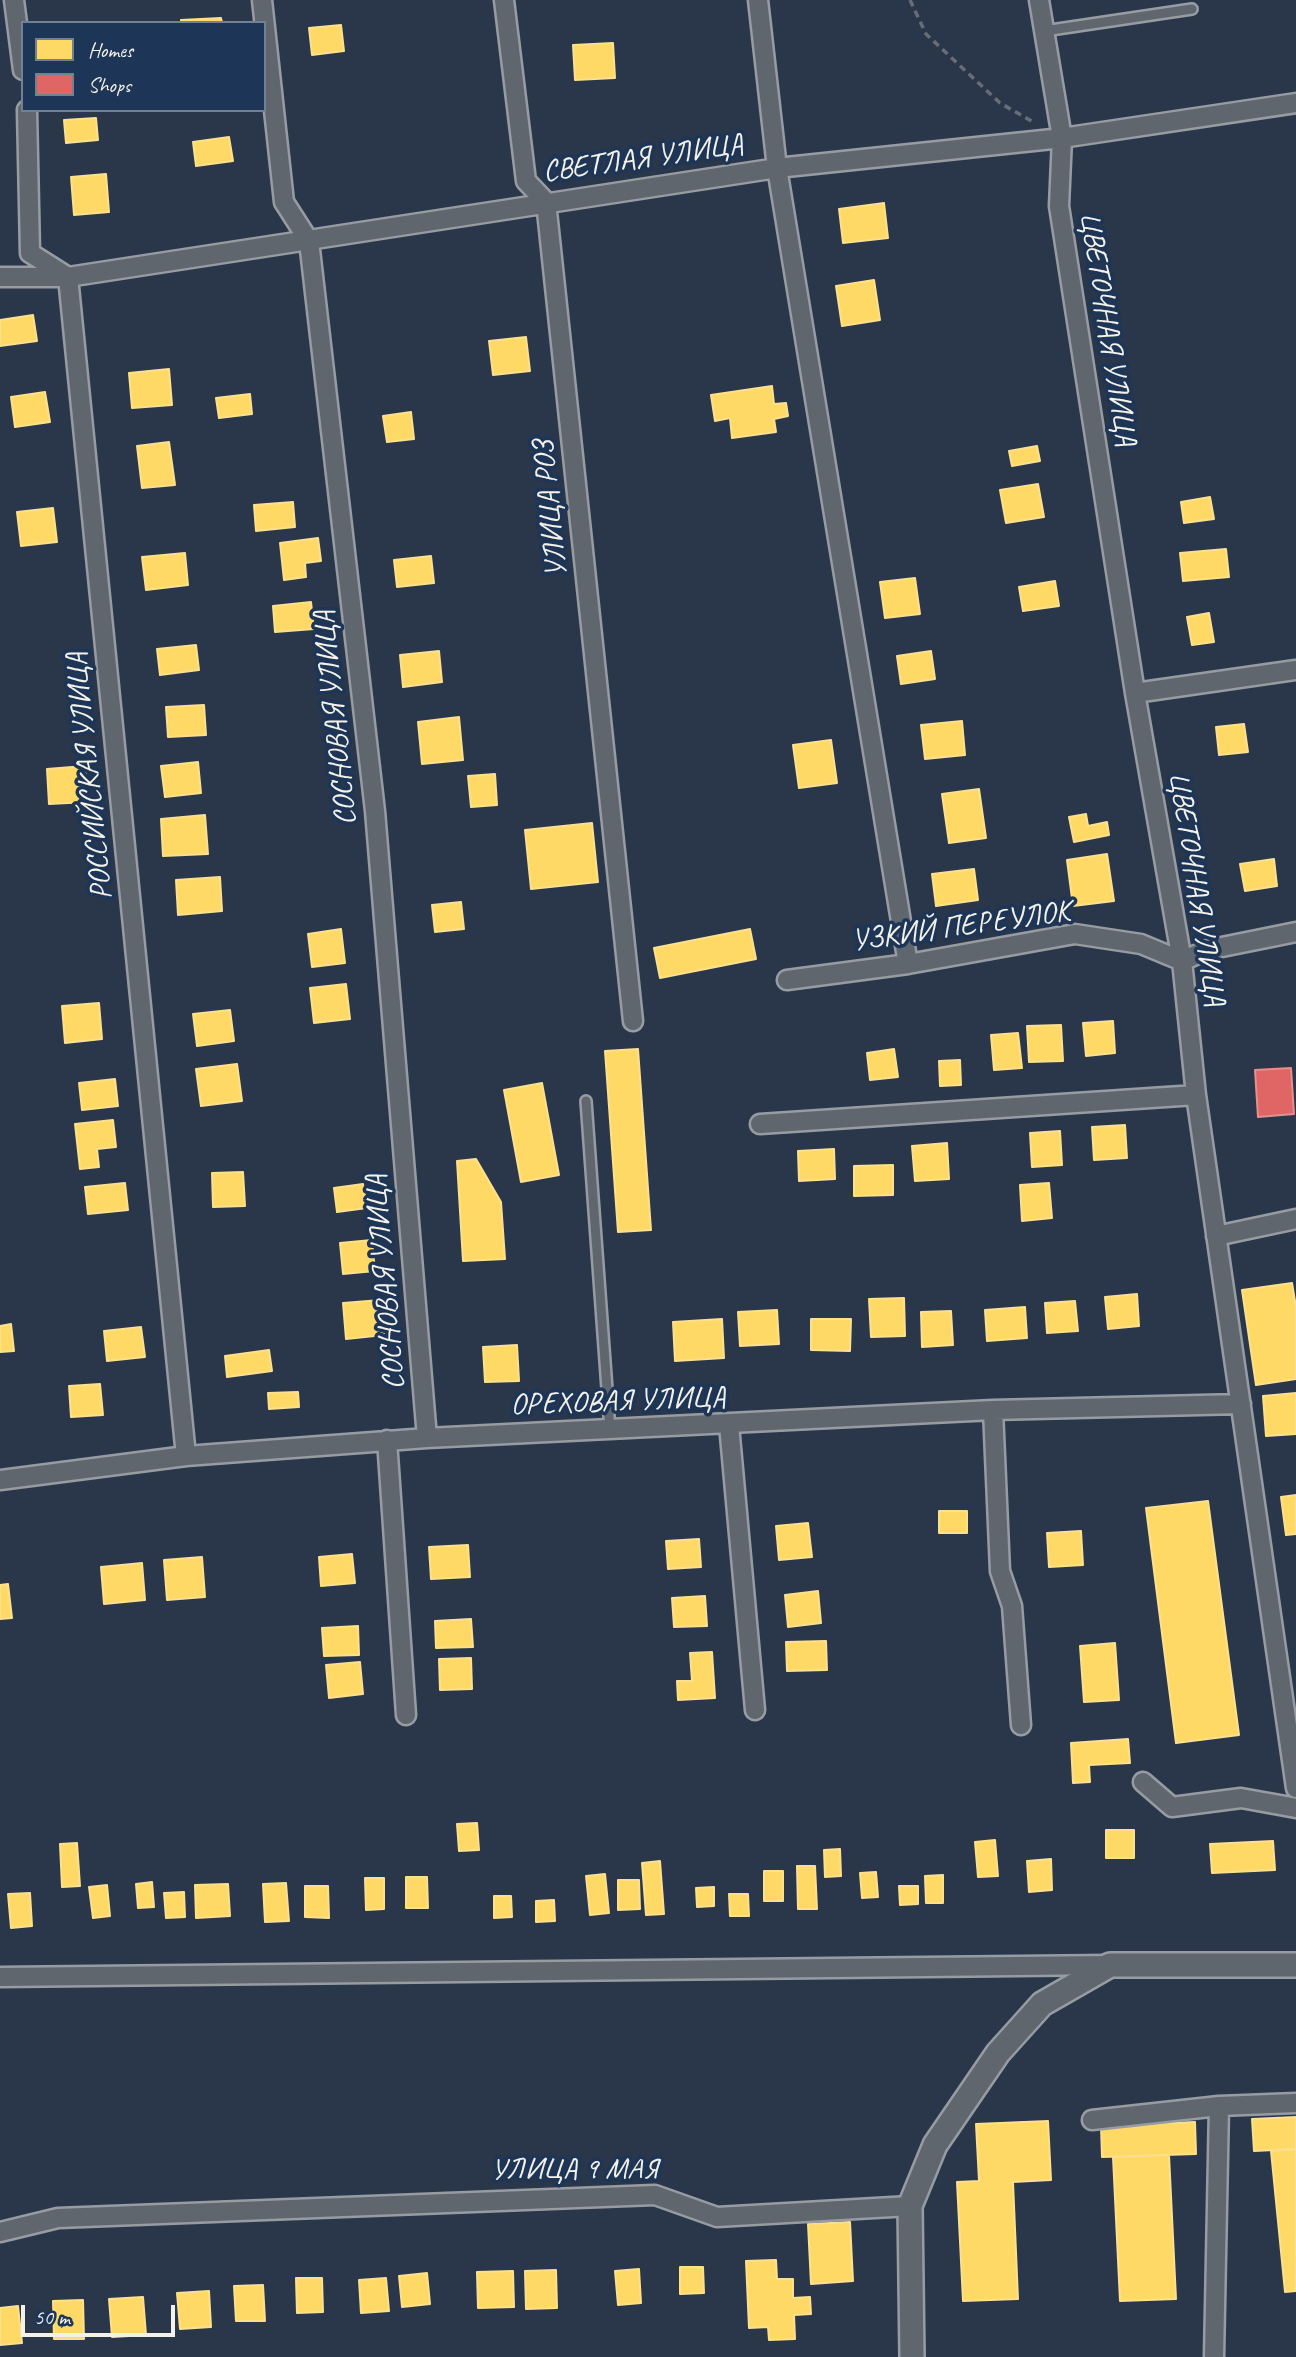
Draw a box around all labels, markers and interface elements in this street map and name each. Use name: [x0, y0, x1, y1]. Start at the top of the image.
legend: [21, 21, 266, 112]
text: Homes: [88, 37, 133, 63]
text: Shops: [88, 72, 131, 98]
street label: СВЕТЛАЯ УЛИЦА: [541, 127, 745, 191]
street label: ЦВЕТОЧНАЯ УЛИЦА: [1071, 209, 1143, 449]
street label: УЛИЦА РОЗ: [526, 439, 576, 579]
street label: СОСНОВАЯ УЛИЦА: [307, 609, 365, 827]
street label: РОССИЙСКАЯ УЛИЦА: [59, 650, 121, 902]
street label: ЦВЕТОЧНАЯ УЛИЦА: [1160, 769, 1232, 1009]
street label: УЗКИЙ ПЕРЕУЛОК: [849, 894, 1073, 960]
street label: СОСНОВАЯ УЛИЦА: [359, 1173, 413, 1391]
street label: ОРЕХОВАЯ УЛИЦА: [510, 1380, 726, 1424]
street label: УЛИЦА 9 МАЯ: [491, 2152, 657, 2188]
scale bar: [24, 2290, 178, 2334]
text: 50 m: [34, 2304, 70, 2330]

